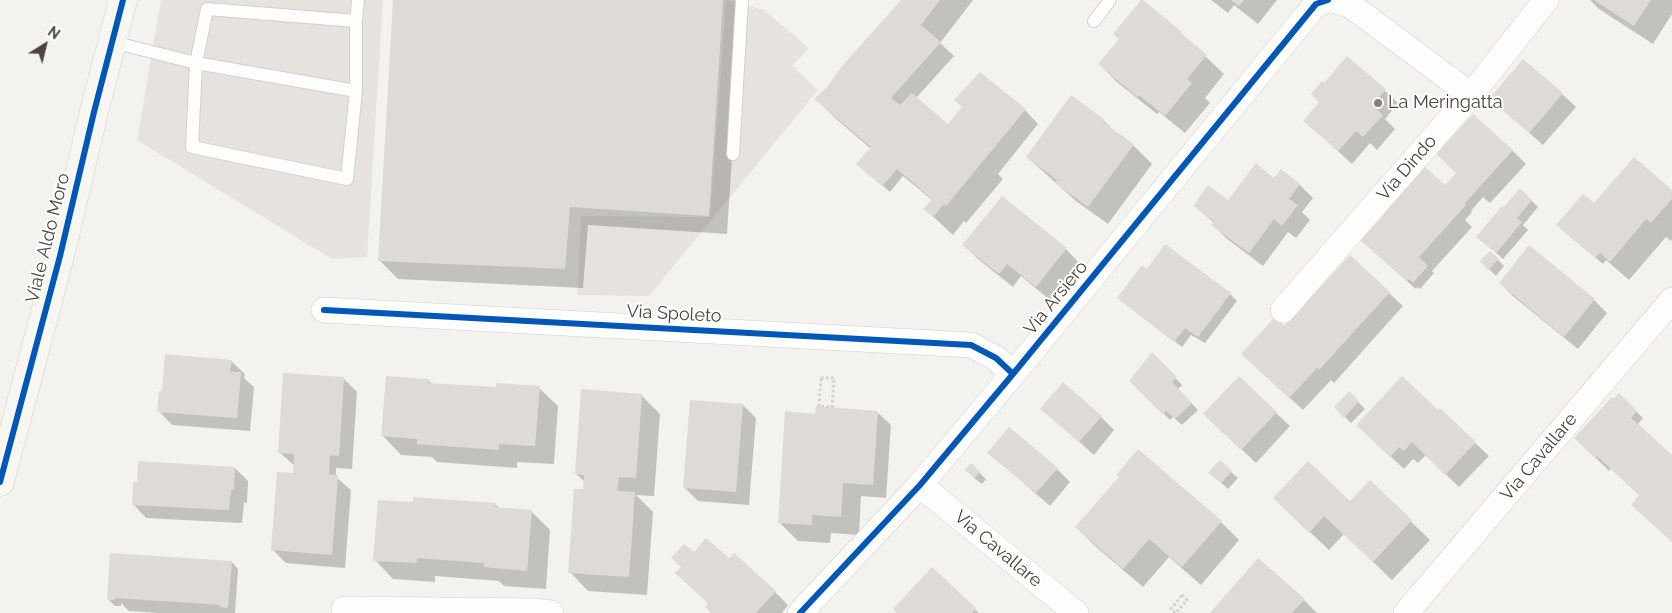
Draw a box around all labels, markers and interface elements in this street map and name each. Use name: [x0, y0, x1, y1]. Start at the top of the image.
north arrow: [20, 20, 70, 70]
text: N: [45, 23, 63, 42]
place label: La Meringatta: [1388, 92, 1503, 114]
marker: La Meringatta: [1372, 97, 1384, 109]
street label: Via Dindo: [1373, 131, 1441, 205]
street label: Viale Aldo Moro: [21, 171, 75, 305]
street label: Via Arsiero: [1020, 257, 1092, 339]
street label: Via Spoleto: [626, 301, 722, 327]
street label: Via Cavallare: [1496, 409, 1582, 505]
street label: Via Cavallare: [950, 506, 1046, 592]

